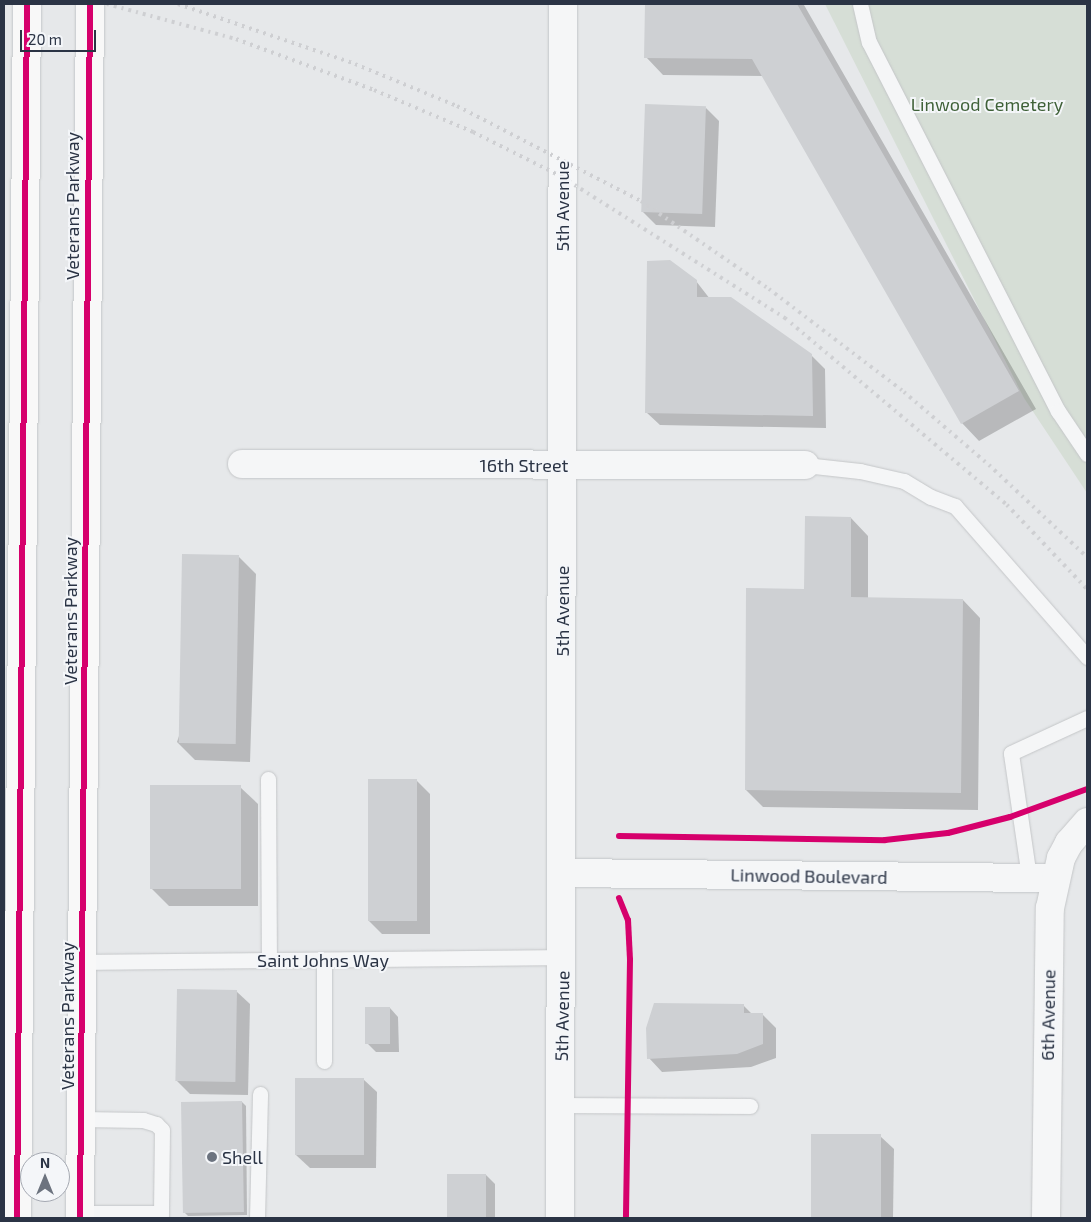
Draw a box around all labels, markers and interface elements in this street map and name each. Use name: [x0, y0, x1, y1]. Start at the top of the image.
scale bar: [22, 20, 99, 52]
text: 20 m: [28, 30, 62, 48]
park label: Linwood Cemetery: [911, 93, 1063, 115]
street label: Veterans Parkway: [61, 132, 83, 280]
street label: 5th Avenue: [551, 160, 573, 252]
street label: 16th Street: [480, 454, 568, 476]
street label: Veterans Parkway: [59, 537, 81, 685]
street label: 5th Avenue: [551, 565, 573, 657]
street label: Linwood Boulevard: [730, 864, 888, 888]
street label: Veterans Parkway: [56, 942, 78, 1090]
street label: Saint Johns Way: [257, 949, 389, 971]
street label: 6th Avenue: [1036, 969, 1060, 1061]
street label: 5th Avenue: [550, 970, 574, 1062]
place label: Shell: [222, 1146, 263, 1168]
marker: Shell: [206, 1151, 218, 1163]
north arrow: [20, 1152, 70, 1202]
text: N: [40, 1154, 50, 1171]

